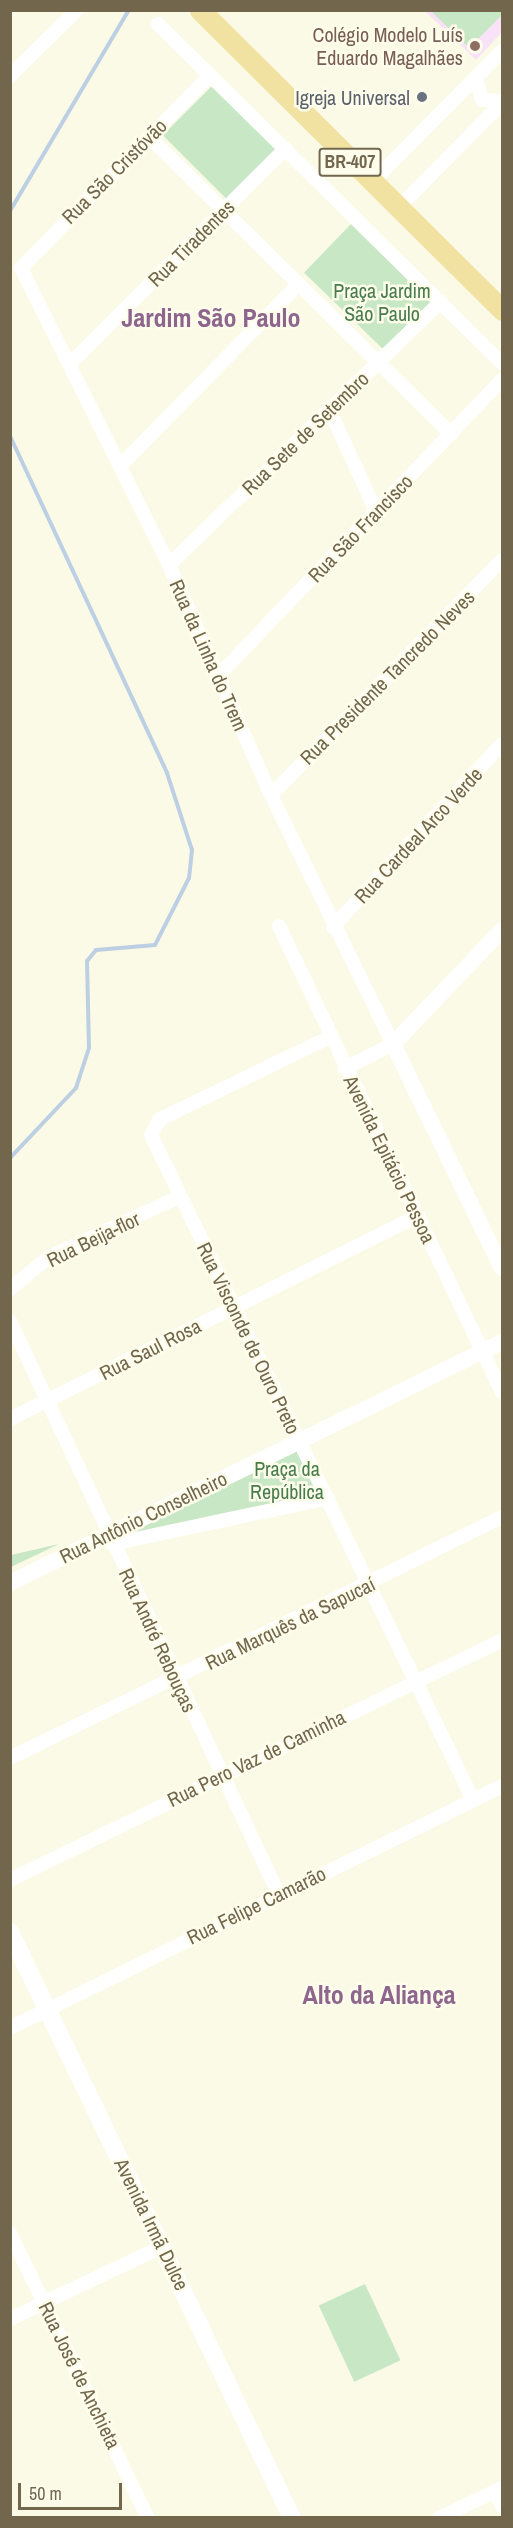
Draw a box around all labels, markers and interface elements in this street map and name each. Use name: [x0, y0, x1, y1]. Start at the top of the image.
place label: Colégio Modelo Luís Eduardo Magalhães: [313, 22, 463, 69]
marker: Colégio Modelo Luís Eduardo Magalhães: [468, 39, 482, 53]
place label: Igreja Universal: [295, 85, 410, 109]
marker: Igreja Universal: [415, 90, 429, 104]
street label: Rua São Cristóvão: [57, 114, 171, 228]
road number: BR-407: [318, 147, 382, 177]
street label: Rua Tiradentes: [143, 195, 239, 291]
park label: Praça Jardim São Paulo: [333, 279, 431, 326]
district label: Jardim São Paulo: [122, 302, 300, 334]
street label: Rua Sete de Setembro: [237, 366, 373, 500]
street label: Rua São Francisco: [303, 469, 417, 587]
street label: Rua da Linha do Trem: [165, 575, 253, 735]
street label: Rua Presidente Tancredo Neves: [295, 585, 479, 769]
street label: Rua Cardeal Arco Verde: [349, 762, 487, 908]
street label: Avenida Epitácio Pessoa: [339, 1071, 441, 1247]
street label: Rua Beija-flor: [43, 1206, 143, 1272]
street label: Rua Visconde de Ouro Preto: [192, 1238, 306, 1438]
street label: Rua Saul Rosa: [95, 1313, 205, 1385]
park label: Praça da República: [250, 1457, 324, 1504]
street label: Rua Antônio Conselheiro: [55, 1466, 231, 1568]
street label: Rua André Rebouças: [114, 1564, 202, 1716]
street label: Rua Marquês da Sapucaí: [201, 1571, 379, 1675]
street label: Rua Pero Vaz de Caminha: [163, 1705, 349, 1811]
street label: Rua Felipe Camarão: [183, 1861, 329, 1949]
district label: Alto da Aliança: [302, 1979, 456, 2011]
street label: Avenida Irmã Dulce: [110, 2154, 194, 2294]
street label: Rua José de Anchieta: [34, 2297, 126, 2453]
scale bar: [21, 2471, 124, 2509]
text: 50 m: [29, 2481, 62, 2506]

